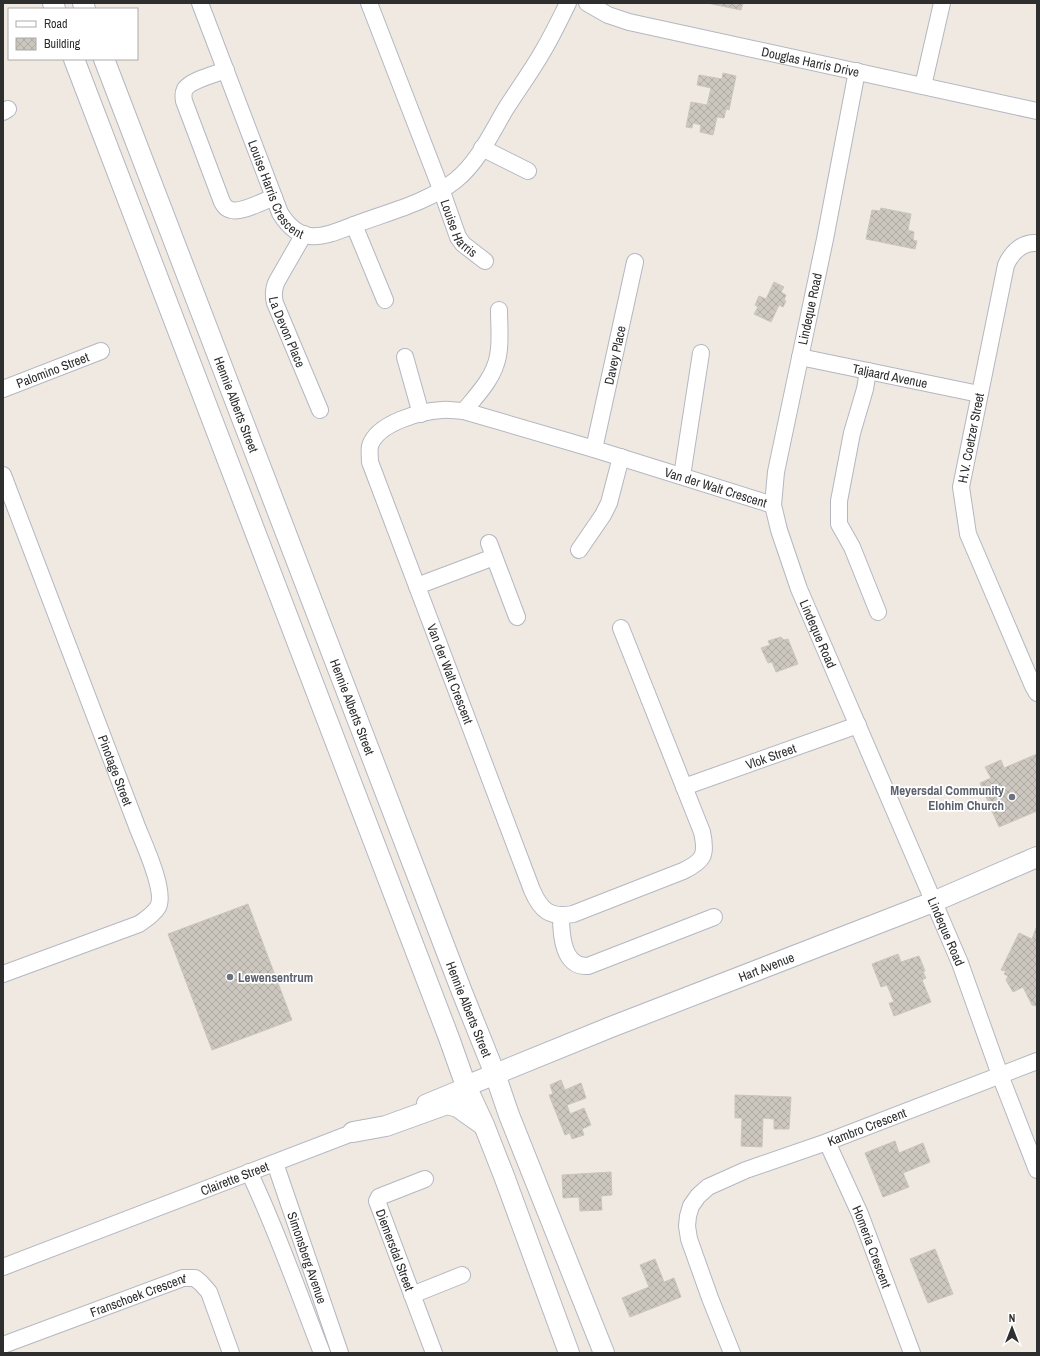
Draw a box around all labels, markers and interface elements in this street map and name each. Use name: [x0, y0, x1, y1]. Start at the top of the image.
legend: [8, 8, 138, 60]
text: Road: [44, 16, 68, 32]
text: Building: [44, 36, 81, 52]
street label: Douglas Harris Drive: [760, 43, 861, 81]
street label: Louise Harris Crescent: [244, 137, 306, 242]
street label: Louise Harris: [437, 197, 481, 261]
street label: Lindeque Road: [794, 272, 826, 346]
street label: La Devon Place: [265, 295, 310, 370]
street label: Davey Place: [600, 324, 629, 386]
street label: Palomino Street: [14, 348, 91, 392]
street label: Hennie Alberts Street: [210, 354, 263, 455]
street label: Taljaard Avenue: [851, 360, 929, 392]
street label: H.V. Coetzer Street: [954, 391, 988, 485]
street label: Van der Walt Crescent: [663, 463, 769, 511]
street label: Lindeque Road: [796, 597, 841, 671]
street label: Van der Walt Crescent: [423, 621, 477, 727]
street label: Hennie Alberts Street: [326, 656, 379, 757]
street label: Pinotage Street: [94, 733, 137, 808]
street label: Vlok Street: [743, 739, 798, 773]
place label: Meyersdal Community Elohim Church: [890, 782, 1004, 814]
marker: Meyersdal Community Elohim Church: [1007, 792, 1017, 802]
street label: Lindeque Road: [924, 894, 969, 968]
street label: Hart Avenue: [736, 948, 797, 985]
street label: Hennie Alberts Street: [443, 959, 496, 1060]
place label: Lewensentrum: [238, 969, 313, 986]
marker: Lewensentrum: [225, 972, 235, 982]
street label: Kambro Crescent: [825, 1104, 909, 1150]
street label: Clairette Street: [198, 1157, 271, 1199]
street label: Homeria Crescent: [849, 1203, 895, 1290]
street label: Diemersdal Street: [372, 1207, 418, 1293]
street label: Simonsberg Avenue: [284, 1209, 331, 1306]
street label: Franschoek Crescent: [87, 1270, 186, 1320]
north arrow: [992, 1308, 1032, 1348]
text: N: [1009, 1311, 1015, 1325]

